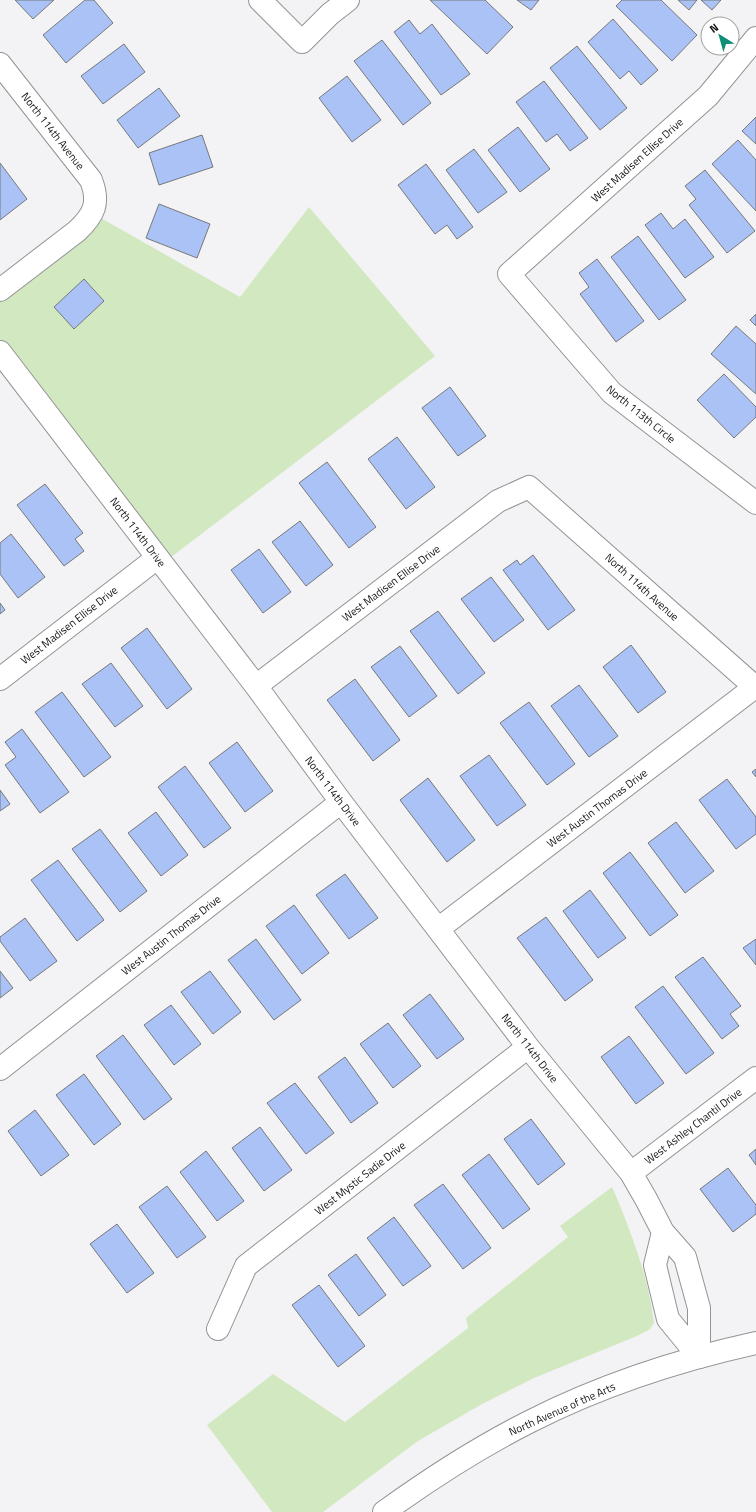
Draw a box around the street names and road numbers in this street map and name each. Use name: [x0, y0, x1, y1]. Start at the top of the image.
street label: North 114th Avenue: [18, 89, 89, 173]
street label: West Madisen Ellise Drive: [587, 114, 687, 206]
street label: North 113th Circle: [603, 381, 679, 447]
street label: North 114th Drive: [106, 494, 170, 571]
street label: West Madisen Ellise Drive: [339, 540, 444, 625]
street label: North 114th Avenue: [602, 550, 683, 625]
street label: West Madisen Ellise Drive: [17, 582, 121, 668]
street label: North 114th Drive: [301, 753, 365, 830]
street label: West Austin Thomas Drive: [543, 765, 651, 851]
street label: West Austin Thomas Drive: [118, 891, 224, 979]
street label: North 114th Drive: [498, 1010, 562, 1086]
street label: West Ashley Chantil Drive: [641, 1084, 745, 1168]
street label: West Mystic Sadie Drive: [311, 1137, 409, 1219]
street label: North Avenue of the Arts: [506, 1378, 618, 1440]

